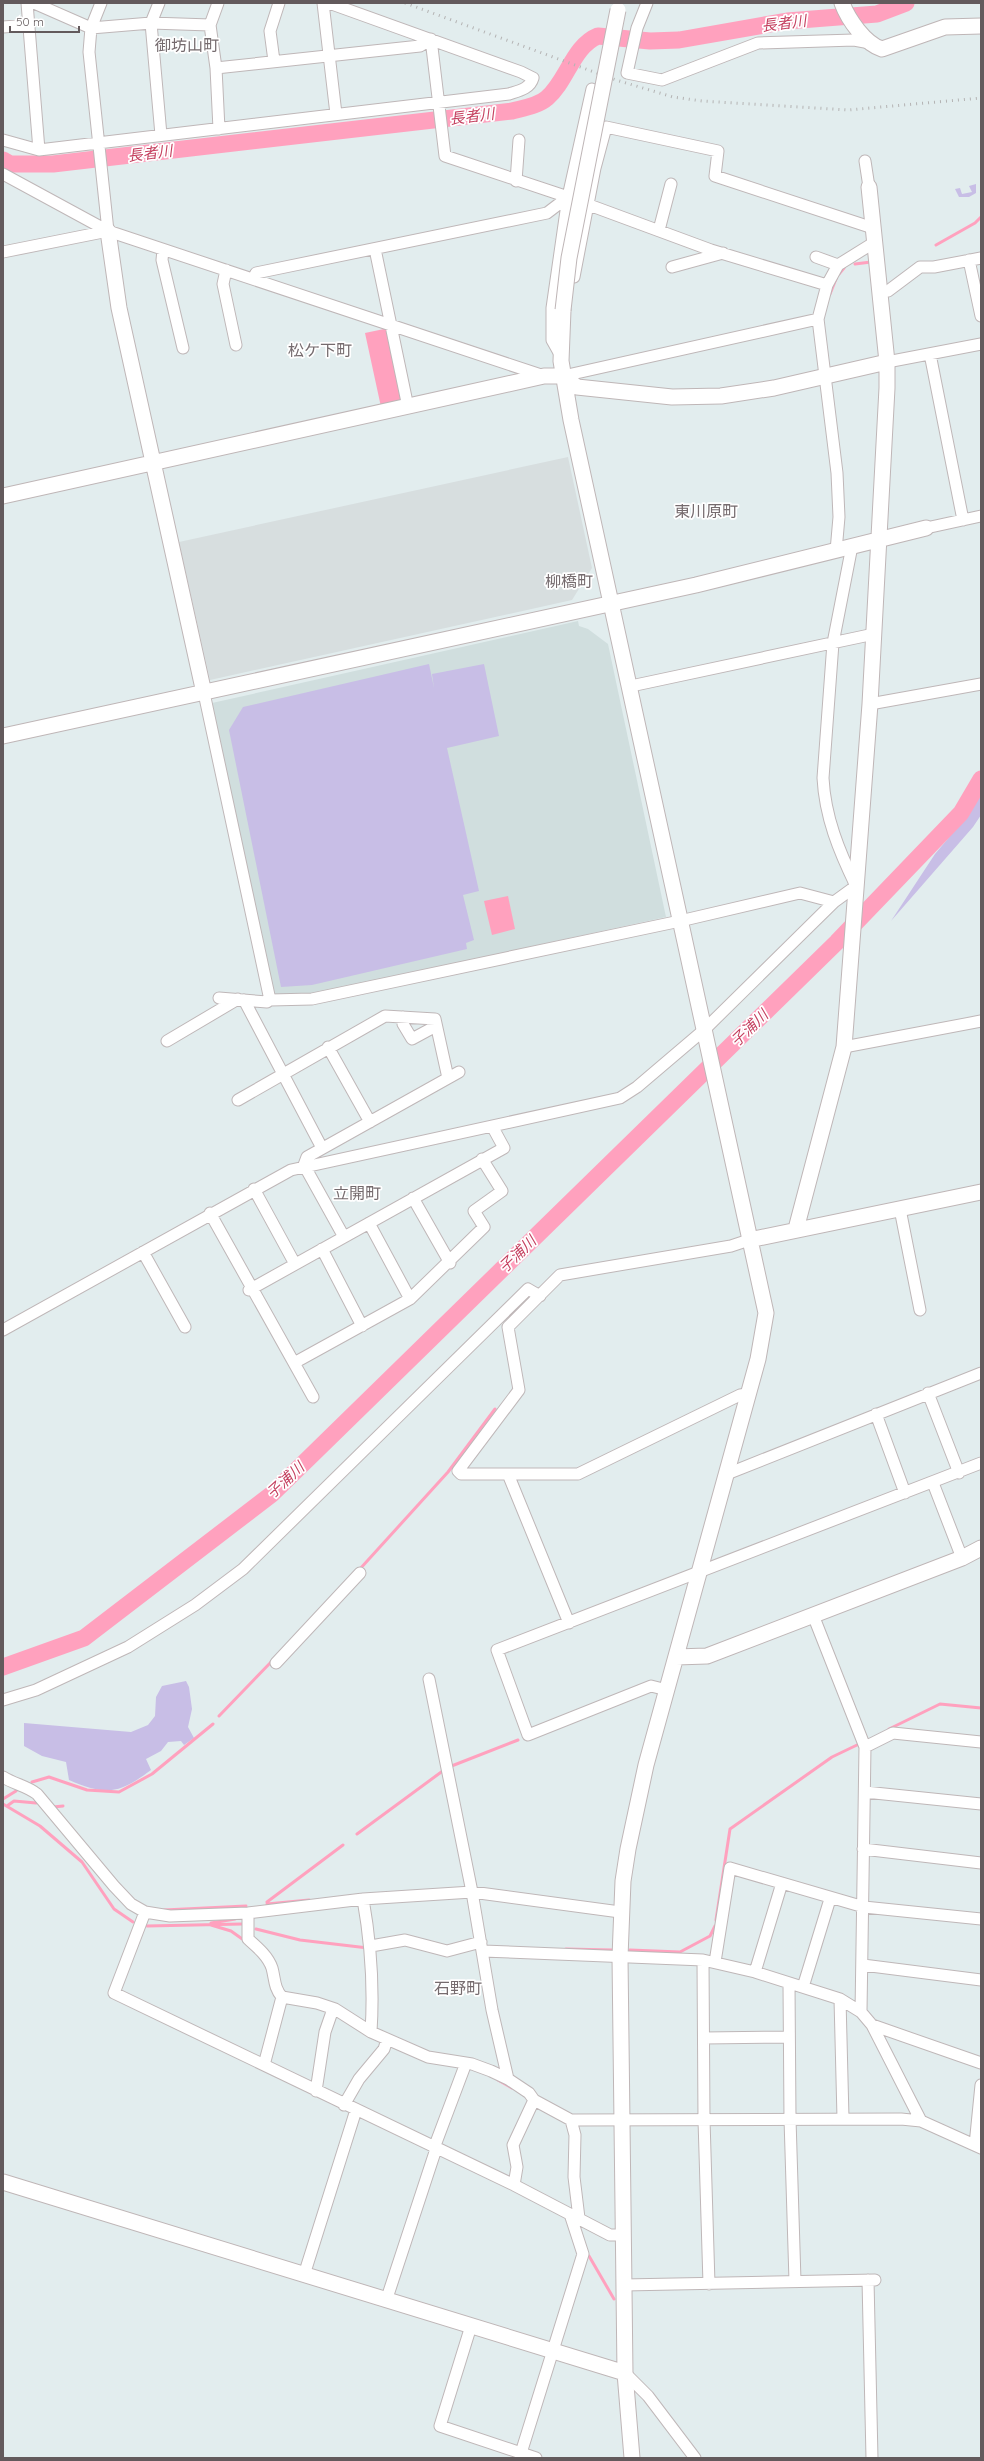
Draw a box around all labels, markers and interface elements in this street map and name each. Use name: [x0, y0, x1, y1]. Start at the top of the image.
scale bar: [10, 8, 79, 34]
water label: 長者川: [761, 11, 809, 35]
text: 50 m: [16, 14, 44, 29]
district label: 御坊山町: [155, 35, 219, 55]
water label: 長者川: [449, 104, 497, 128]
water label: 長者川: [127, 141, 175, 165]
district label: 松ケ下町: [288, 340, 352, 360]
district label: 東川原町: [674, 501, 738, 521]
district label: 柳橋町: [545, 571, 593, 591]
water label: 子浦川: [726, 1004, 773, 1050]
district label: 立開町: [333, 1183, 381, 1203]
water label: 子浦川: [494, 1230, 541, 1276]
water label: 子浦川: [262, 1456, 309, 1502]
district label: 石野町: [434, 1978, 482, 1998]

